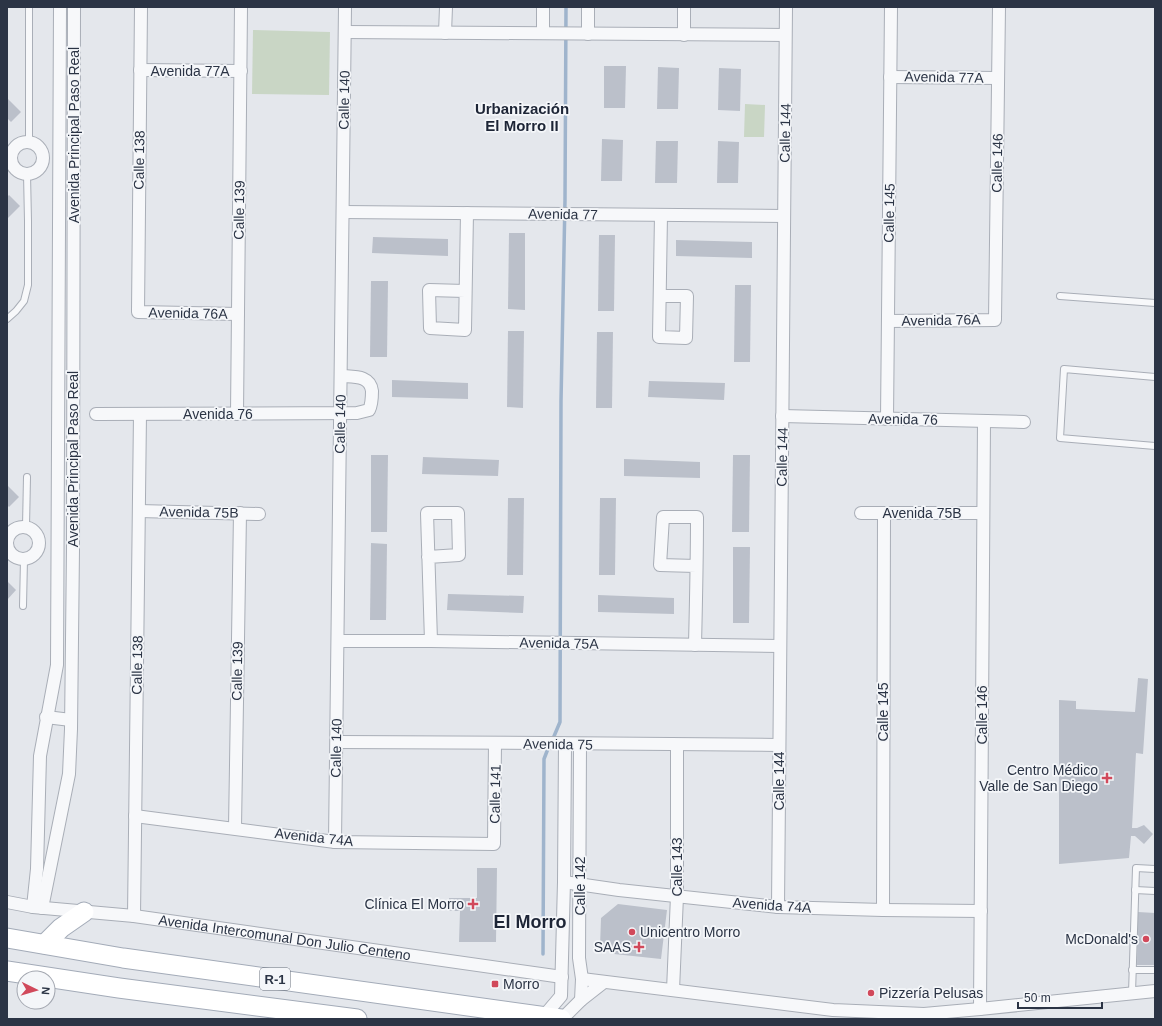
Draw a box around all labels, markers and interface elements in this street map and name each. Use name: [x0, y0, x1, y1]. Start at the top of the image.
street label: Avenida Principal Paso Real: [66, 47, 82, 223]
street label: Avenida 77A: [150, 63, 230, 79]
street label: Avenida 77A: [904, 68, 984, 86]
street label: Calle 140: [335, 70, 353, 130]
district label: Urbanización El Morro II: [475, 100, 569, 134]
street label: Calle 144: [776, 103, 794, 163]
street label: Calle 138: [130, 130, 148, 190]
street label: Calle 146: [988, 133, 1006, 193]
street label: Calle 139: [230, 180, 248, 240]
street label: Calle 145: [880, 183, 898, 243]
street label: Avenida 77: [528, 205, 598, 223]
street label: Avenida 76A: [148, 304, 228, 322]
street label: Avenida 76A: [901, 311, 981, 329]
street label: Avenida Principal Paso Real: [65, 371, 81, 547]
street label: Calle 140: [331, 394, 349, 454]
street label: Avenida 76: [183, 406, 253, 422]
street label: Avenida 76: [868, 410, 938, 428]
street label: Calle 144: [773, 427, 791, 487]
street label: Avenida 75B: [159, 503, 239, 521]
street label: Avenida 75B: [882, 505, 962, 521]
street label: Avenida 75A: [519, 634, 599, 652]
street label: Calle 138: [128, 635, 146, 695]
street label: Calle 139: [228, 641, 246, 701]
street label: Calle 145: [875, 682, 891, 742]
street label: Calle 146: [974, 685, 990, 745]
street label: Calle 140: [327, 718, 345, 778]
street label: Avenida 75: [523, 735, 593, 753]
street label: Calle 144: [771, 751, 787, 811]
place label: Centro Médico Valle de San Diego: [979, 762, 1098, 794]
street label: Calle 141: [486, 764, 504, 824]
marker: Centro Médico Valle de San Diego: [1101, 772, 1113, 784]
street label: Avenida 74A: [274, 825, 355, 849]
street label: Calle 143: [669, 837, 685, 897]
street label: Calle 142: [572, 856, 588, 916]
street label: Avenida 74A: [732, 894, 813, 916]
place label: Clínica El Morro: [364, 896, 464, 912]
marker: Clínica El Morro: [467, 898, 479, 910]
street label: Avenida Intercomunal Don Julio Centeno: [157, 912, 412, 963]
district label: El Morro: [493, 912, 567, 932]
place label: Unicentro Morro: [640, 924, 741, 940]
marker: Unicentro Morro: [627, 927, 637, 937]
place label: McDonald's: [1065, 931, 1138, 947]
marker: McDonald's: [1141, 934, 1151, 944]
place label: SAAS: [594, 939, 631, 955]
marker: SAAS: [634, 942, 644, 952]
road number: R-1: [260, 968, 290, 990]
north arrow: [16, 970, 56, 1010]
place label: Morro: [503, 976, 540, 992]
marker: Morro: [490, 979, 500, 989]
scale bar: [1018, 984, 1102, 1010]
place label: Pizzería Pelusas: [879, 985, 983, 1001]
text: N: [40, 986, 52, 995]
marker: Pizzería Pelusas: [866, 988, 876, 998]
text: 50 m: [1024, 991, 1051, 1005]

